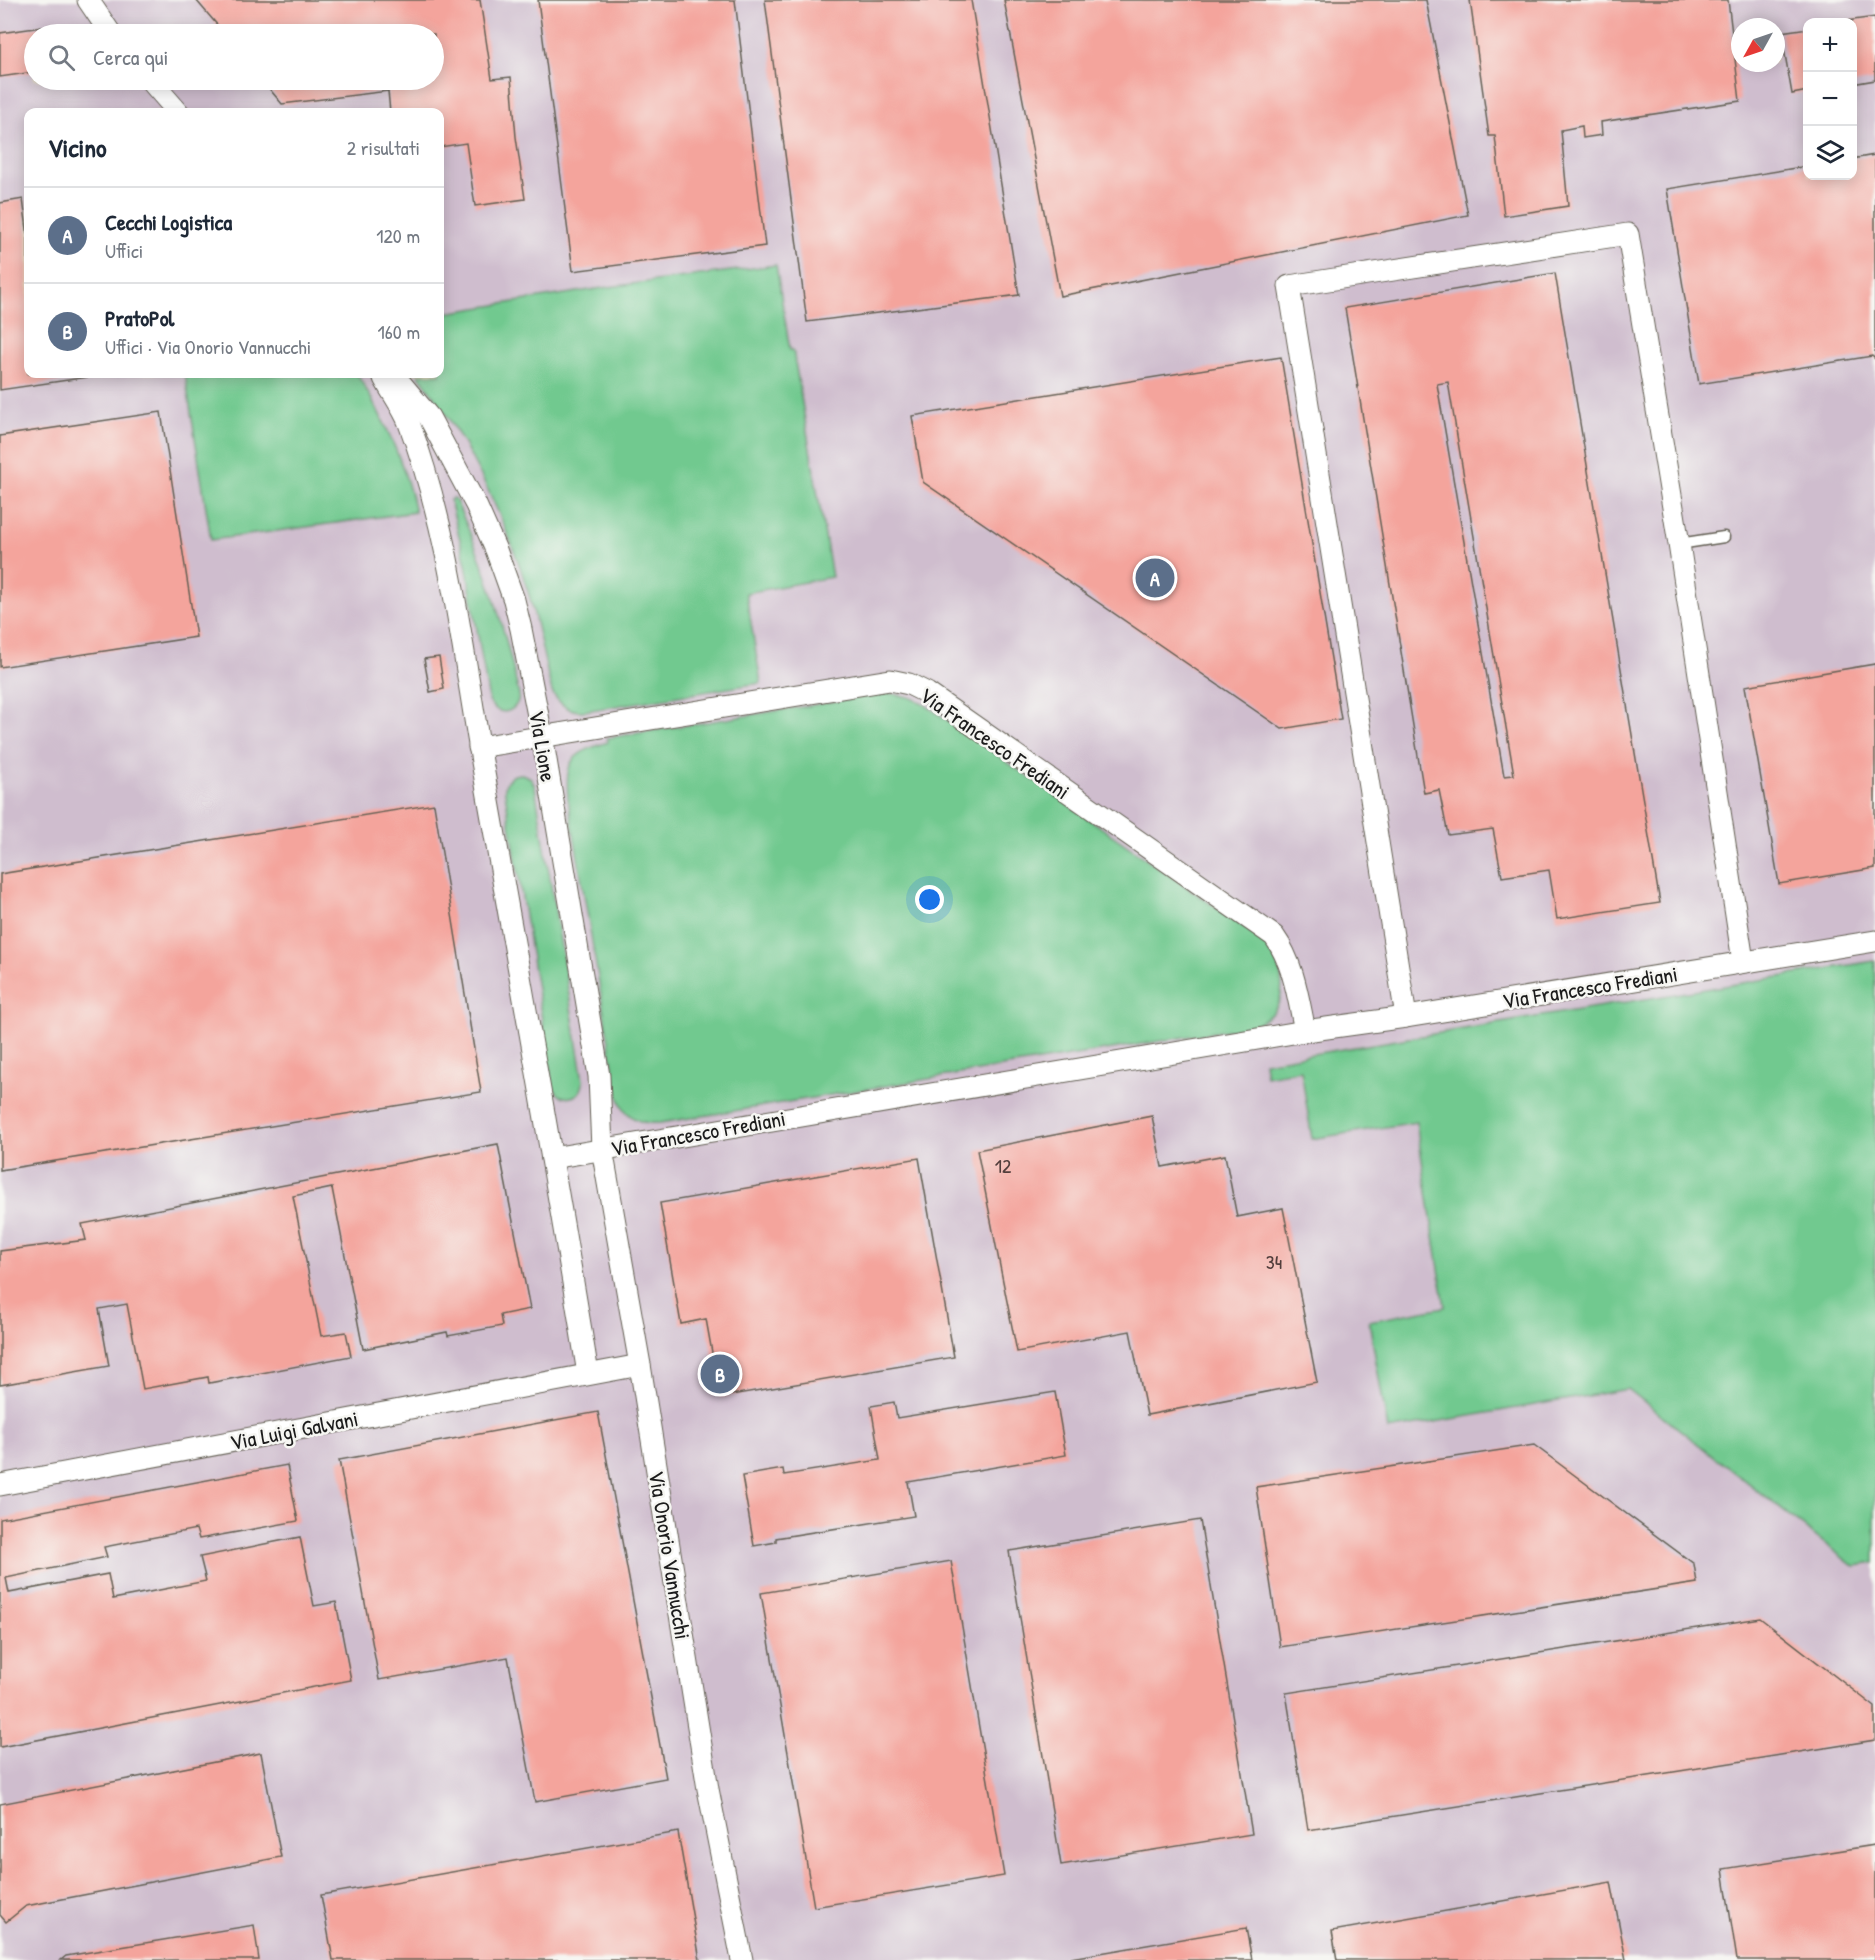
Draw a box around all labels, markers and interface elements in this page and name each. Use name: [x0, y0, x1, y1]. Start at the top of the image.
north arrow: [1731, 18, 1785, 72]
map controls: [1803, 18, 1857, 180]
button: +: [1803, 18, 1857, 72]
search box: [24, 24, 444, 90]
icon: search: [45, 41, 78, 74]
text: Cerca qui: [93, 42, 168, 72]
button: −: [1803, 72, 1857, 126]
button: layers: [1803, 126, 1857, 180]
text: Vicino: [48, 130, 107, 165]
text: 2 risultati: [347, 134, 420, 161]
text: Cecchi Logistica: [105, 207, 232, 237]
text: A: [63, 222, 72, 249]
text: 120 m: [376, 222, 420, 249]
text: Uffici: [105, 237, 143, 264]
text: PratoPol: [105, 303, 174, 333]
text: B: [62, 318, 73, 345]
text: 160 m: [378, 318, 420, 345]
text: Uffici · Via Onorio Vannucchi: [105, 333, 311, 360]
pin: A: [1136, 556, 1174, 600]
street label: Via Francesco Frediani: [914, 680, 1076, 806]
street label: Via Lione: [522, 708, 564, 784]
your location: [915, 885, 944, 914]
street label: Via Francesco Frediani: [1500, 958, 1680, 1016]
street label: Via Francesco Frediani: [608, 1103, 788, 1163]
house number: 12: [995, 1152, 1012, 1179]
house number: 34: [1266, 1248, 1282, 1275]
pin: B: [700, 1352, 740, 1396]
street label: Via Luigi Galvani: [227, 1403, 361, 1457]
street label: Via Onorio Vannucchi: [642, 1469, 698, 1641]

